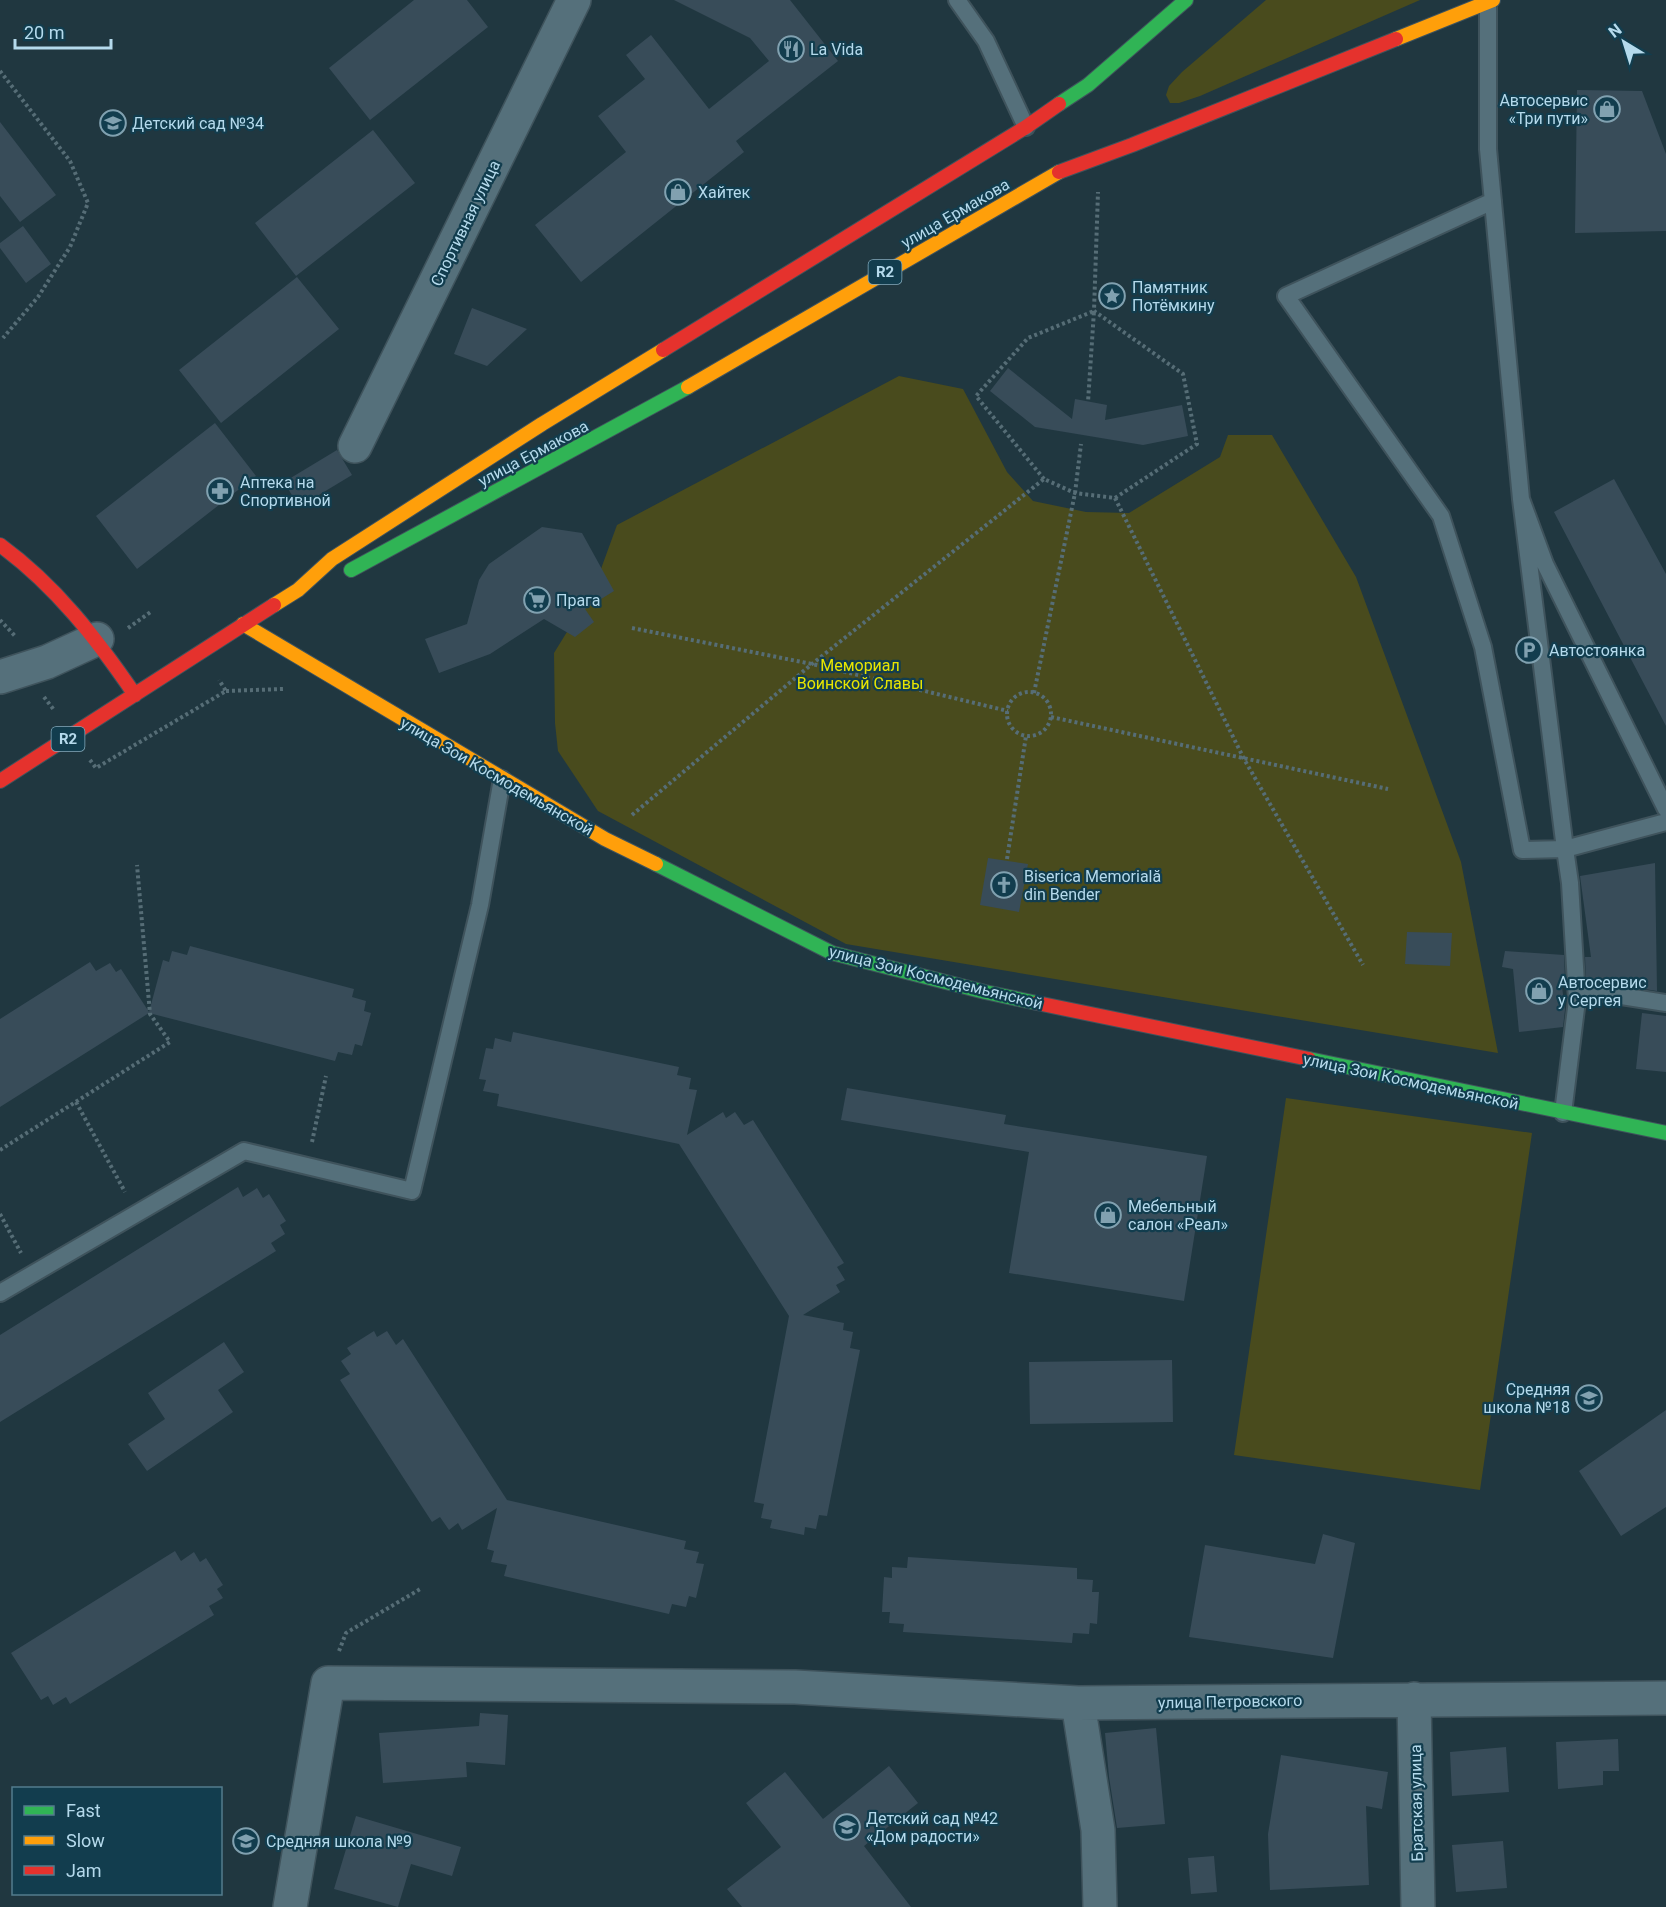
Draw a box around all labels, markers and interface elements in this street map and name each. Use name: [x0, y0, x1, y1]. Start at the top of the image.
scale bar: [15, 12, 111, 50]
north arrow: [1594, 12, 1654, 72]
text: N: [1605, 20, 1625, 42]
text: 20 m: [24, 22, 64, 43]
restaurant icon: La Vida: [776, 34, 806, 64]
place label: La Vida: [810, 40, 863, 59]
place label: Автосервис «Три пути»: [1499, 91, 1588, 128]
shop icon: Автосервис «Три пути»: [1592, 94, 1622, 124]
school or university icon: Детский сад №34: [98, 108, 128, 138]
place label: Детский сад №34: [132, 114, 264, 133]
street label: Спортивная улица: [427, 157, 504, 289]
street label: улица Ермакова: [898, 175, 1013, 252]
shop icon: Хайтек: [663, 177, 693, 207]
place label: Хайтек: [698, 183, 751, 202]
road number: R2: [868, 260, 902, 284]
place label: Памятник Потёмкину: [1132, 278, 1215, 315]
place icon: Памятник Потёмкину: [1097, 281, 1127, 311]
street label: улица Ермакова: [475, 416, 592, 490]
place label: Аптека на Спортивной: [240, 473, 331, 510]
pharmacy icon: Аптека на Спортивной: [205, 476, 235, 506]
supermarket icon: Прага: [522, 585, 552, 615]
place label: Прага: [556, 591, 601, 610]
parking icon: Автостоянка: [1514, 635, 1544, 665]
place label: Автостоянка: [1549, 641, 1645, 660]
park label: Мемориал Воинской Славы: [797, 656, 923, 693]
street label: улица Зои Космодемьянской: [397, 713, 597, 840]
road number: R2: [52, 727, 84, 751]
place label: Biserica Memorială din Bender: [1024, 867, 1161, 904]
church icon: Biserica Memorială din Bender: [989, 870, 1019, 900]
street label: улица Зои Космодемьянской: [827, 942, 1045, 1013]
place label: Автосервис у Сергея: [1558, 973, 1647, 1010]
shop icon: Автосервис у Сергея: [1524, 976, 1554, 1006]
street label: улица Зои Космодемьянской: [1302, 1049, 1520, 1114]
place label: Мебельный салон «Реал»: [1128, 1197, 1228, 1234]
shop icon: Мебельный салон «Реал»: [1093, 1200, 1123, 1230]
place label: Средняя школа №18: [1483, 1380, 1570, 1417]
school or university icon: Средняя школа №18: [1574, 1383, 1604, 1413]
street label: улица Петровского: [1158, 1691, 1302, 1712]
street label: Братская улица: [1406, 1744, 1427, 1862]
legend: [12, 1787, 222, 1895]
text: Fast: [66, 1800, 101, 1821]
place label: Детский сад №42 «Дом радости»: [866, 1809, 998, 1846]
school or university icon: Детский сад №42 «Дом радости»: [832, 1812, 862, 1842]
school or university icon: Средняя школа №9: [231, 1826, 261, 1856]
text: Slow: [66, 1830, 105, 1851]
place label: Средняя школа №9: [266, 1832, 412, 1851]
text: Jam: [66, 1860, 102, 1881]

